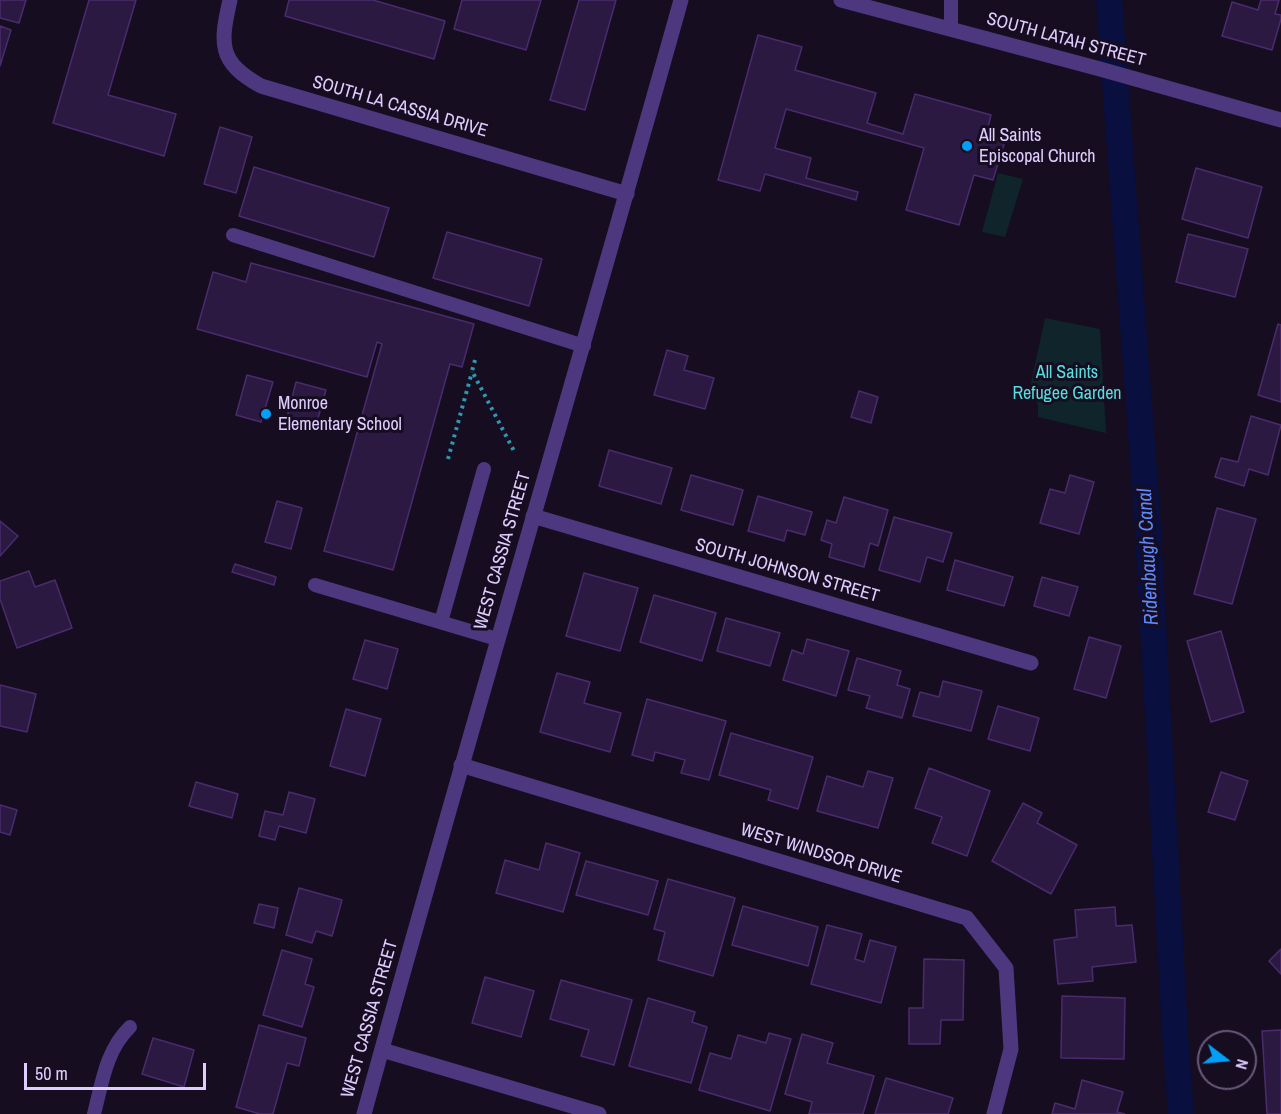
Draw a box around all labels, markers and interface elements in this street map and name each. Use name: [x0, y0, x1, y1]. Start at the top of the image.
street label: SOUTH LATAH STREET: [984, 8, 1148, 72]
street label: SOUTH LA CASSIA DRIVE: [310, 72, 490, 142]
place label: All Saints Episcopal Church: [979, 125, 1095, 168]
marker: All Saints Episcopal Church: [960, 139, 974, 153]
park label: All Saints Refugee Garden: [1012, 362, 1122, 404]
place label: Monroe Elementary School: [278, 393, 402, 436]
marker: Monroe Elementary School: [259, 407, 273, 421]
street label: WEST CASSIA STREET: [470, 470, 536, 632]
water label: Ridenbaugh Canal: [1133, 488, 1165, 626]
street label: SOUTH JOHNSON STREET: [693, 534, 881, 608]
street label: WEST WINDSOR DRIVE: [738, 819, 904, 889]
street label: WEST CASSIA STREET: [337, 938, 403, 1100]
north arrow: [1197, 1030, 1257, 1090]
scale bar: [27, 1051, 208, 1089]
text: N: [1231, 1057, 1254, 1072]
text: 50 m: [35, 1061, 68, 1086]

